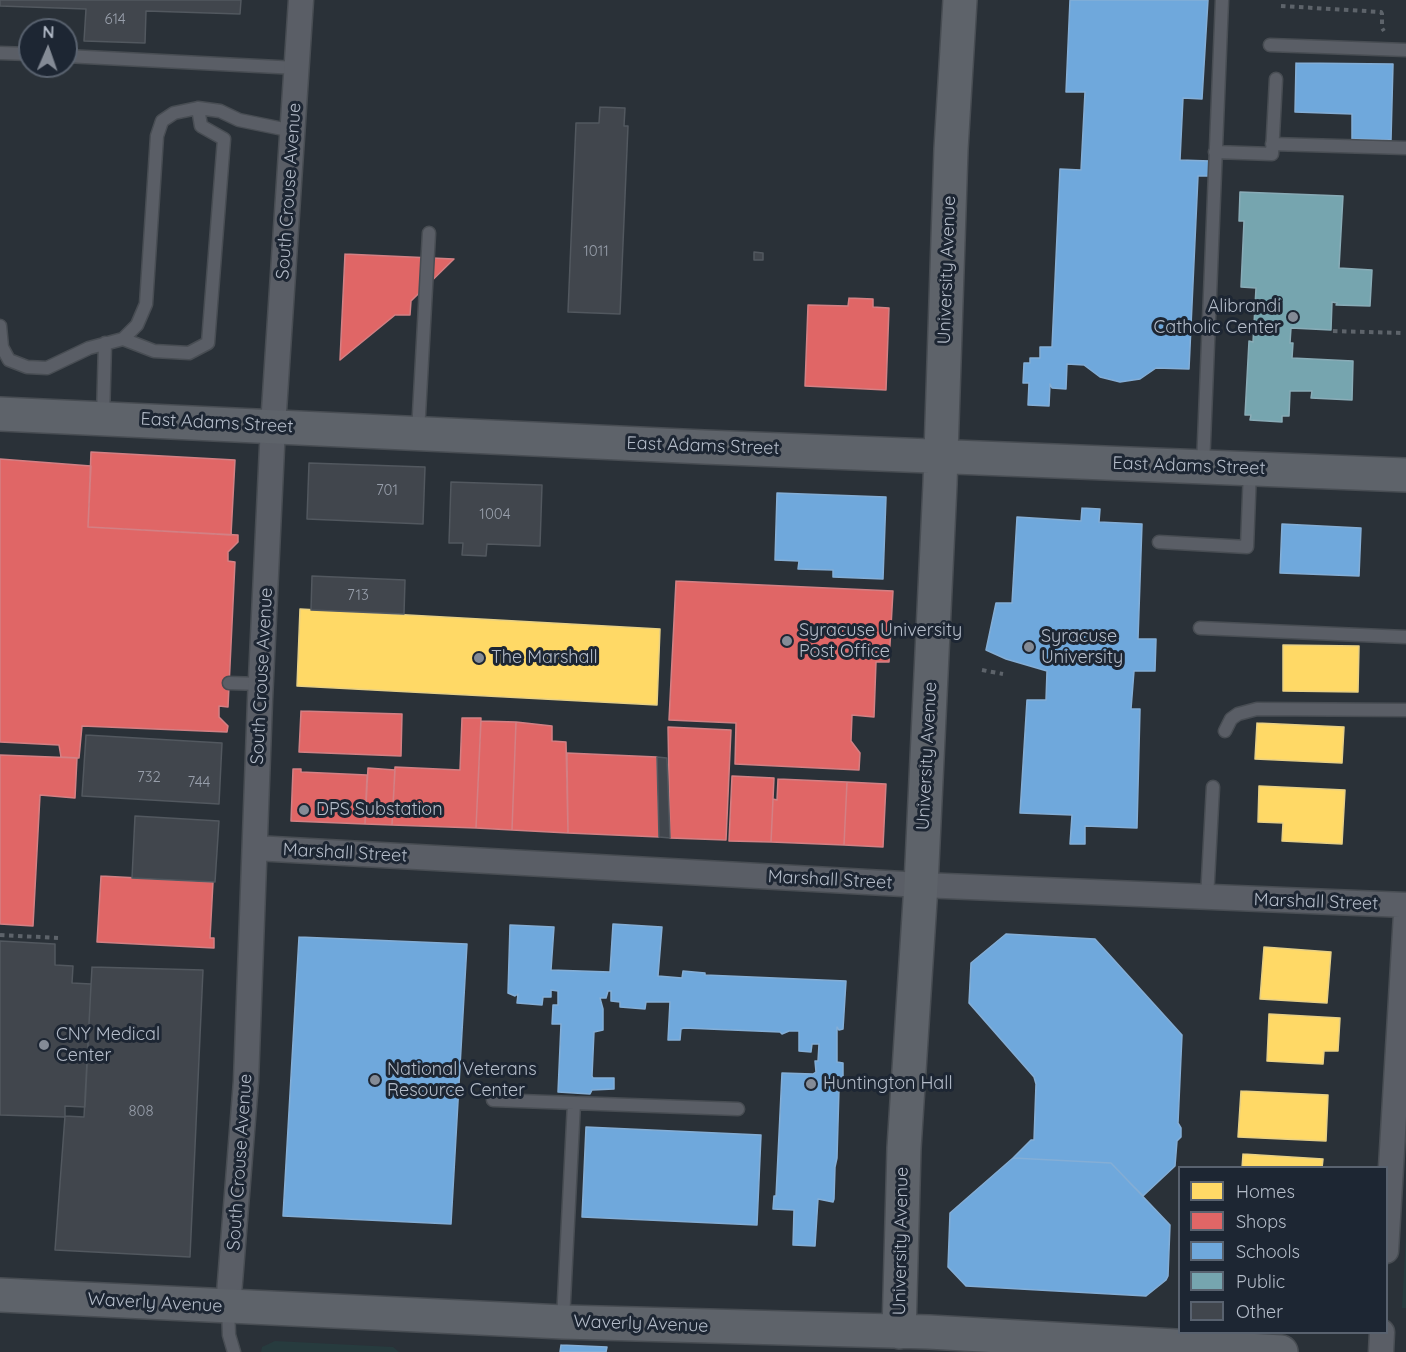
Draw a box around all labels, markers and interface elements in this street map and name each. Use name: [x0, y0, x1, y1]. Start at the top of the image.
house number: 614: [104, 10, 126, 28]
north arrow: [18, 18, 78, 78]
text: N: [42, 22, 55, 42]
street label: South Crouse Avenue: [272, 102, 306, 280]
street label: University Avenue: [934, 195, 960, 345]
house number: 1011: [583, 242, 609, 260]
place label: Alibrandi Catholic Center: [1153, 296, 1281, 338]
marker: Alibrandi Catholic Center: [1286, 310, 1300, 324]
street label: East Adams Street: [140, 408, 294, 438]
street label: East Adams Street: [626, 433, 780, 459]
street label: East Adams Street: [1112, 453, 1266, 479]
house number: 701: [376, 481, 398, 499]
house number: 1004: [479, 505, 511, 523]
house number: 713: [347, 586, 369, 604]
street label: South Crouse Avenue: [247, 587, 277, 765]
place label: Syracuse University Post Office: [799, 620, 962, 662]
place label: Syracuse University: [1041, 626, 1123, 668]
marker: Syracuse University Post Office: [780, 634, 794, 648]
marker: Syracuse University: [1022, 640, 1036, 654]
place label: The Marshall: [491, 647, 598, 669]
marker: The Marshall: [472, 651, 486, 665]
street label: University Avenue: [912, 681, 942, 831]
house number: 732: [137, 768, 161, 786]
house number: 744: [188, 773, 210, 791]
place label: DPS Substation: [316, 799, 443, 821]
marker: DPS Substation: [297, 803, 311, 817]
street label: Marshall Street: [282, 839, 408, 867]
street label: Marshall Street: [767, 866, 893, 894]
street label: Marshall Street: [1253, 889, 1379, 915]
place label: CNY Medical Center: [56, 1024, 160, 1066]
marker: CNY Medical Center: [37, 1038, 51, 1052]
place label: National Veterans Resource Center: [387, 1059, 537, 1102]
street label: South Crouse Avenue: [223, 1073, 257, 1251]
marker: National Veterans Resource Center: [368, 1073, 382, 1087]
place label: Huntington Hall: [823, 1073, 953, 1095]
marker: Huntington Hall: [804, 1077, 818, 1091]
house number: 808: [128, 1102, 154, 1120]
street label: University Avenue: [889, 1166, 913, 1316]
legend: [1178, 1166, 1388, 1334]
text: Homes: [1236, 1180, 1295, 1203]
text: Shops: [1236, 1210, 1287, 1233]
text: Schools: [1236, 1240, 1300, 1263]
text: Public: [1236, 1270, 1285, 1293]
street label: Waverly Avenue: [87, 1289, 223, 1317]
text: Other: [1236, 1300, 1283, 1323]
street label: Waverly Avenue: [573, 1311, 709, 1337]

